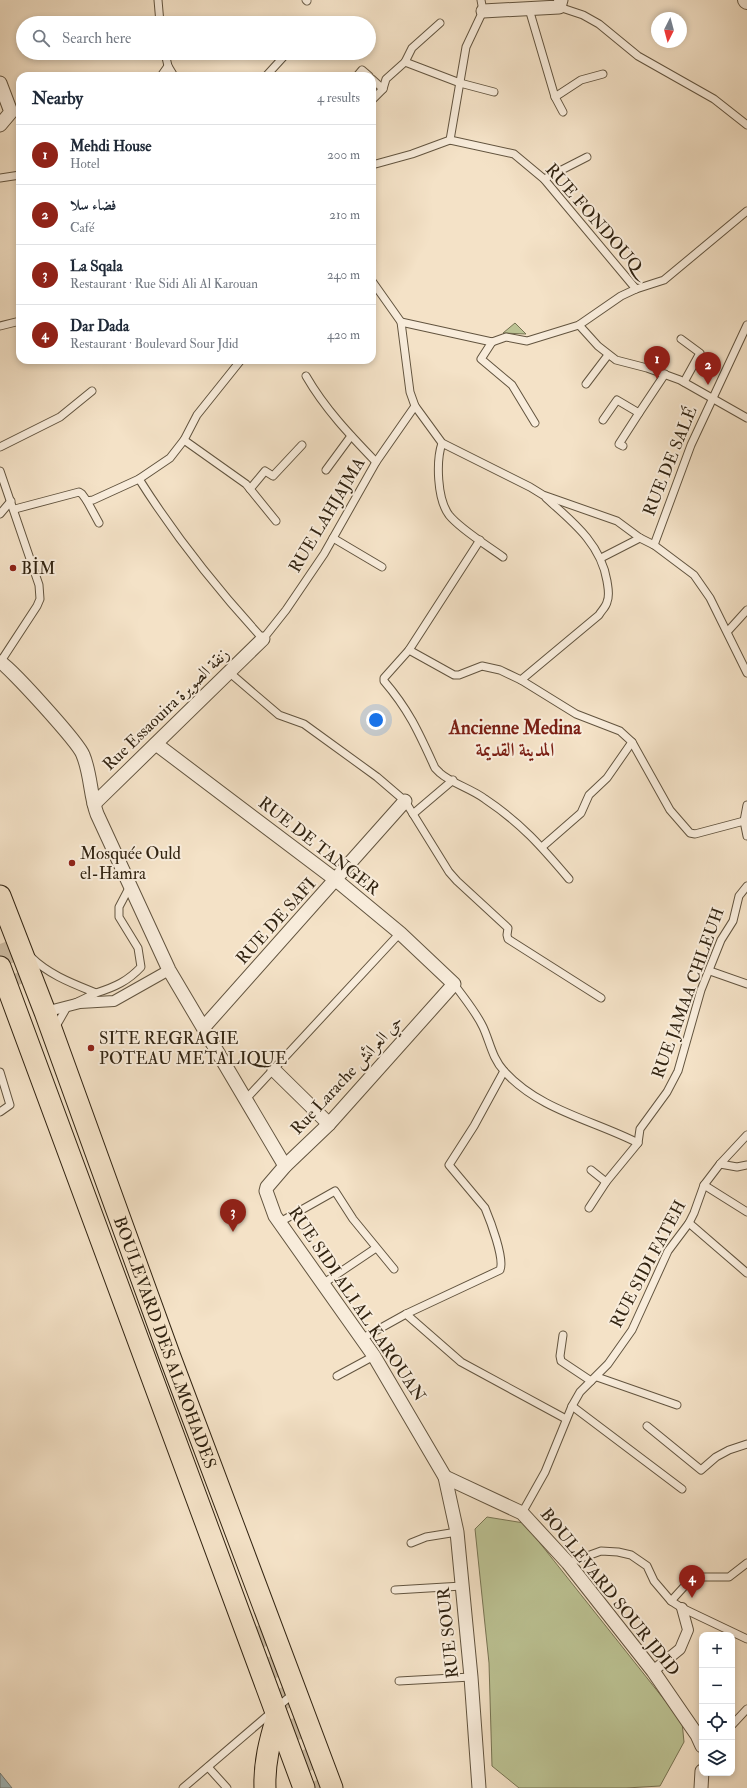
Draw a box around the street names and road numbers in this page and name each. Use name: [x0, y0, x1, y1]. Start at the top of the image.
street label: RUE FONDOUQ: [541, 159, 654, 285]
street label: RUE DE SALÉ: [638, 403, 701, 519]
street label: RUE LAHJAJMA: [284, 453, 371, 577]
street label: Rue Essaouira زنقة الصويرة: [98, 643, 234, 775]
street label: RUE DE TANGER: [254, 792, 384, 900]
street label: RUE DE SAFI: [232, 873, 320, 969]
street label: RUE JAMAA CHLEUH: [647, 905, 730, 1082]
street label: Rue Larache حي العرائش: [286, 1011, 411, 1142]
street label: RUE SIDI FATEH: [606, 1197, 691, 1331]
street label: RUE SIDI ALI AL KAROUAN: [284, 1203, 431, 1406]
street label: BOULEVARD DES ALMOHADES: [109, 1213, 221, 1471]
street label: BOULEVARD SOUR JDID: [535, 1504, 684, 1681]
street label: RUE SOUR: [433, 1586, 463, 1680]

